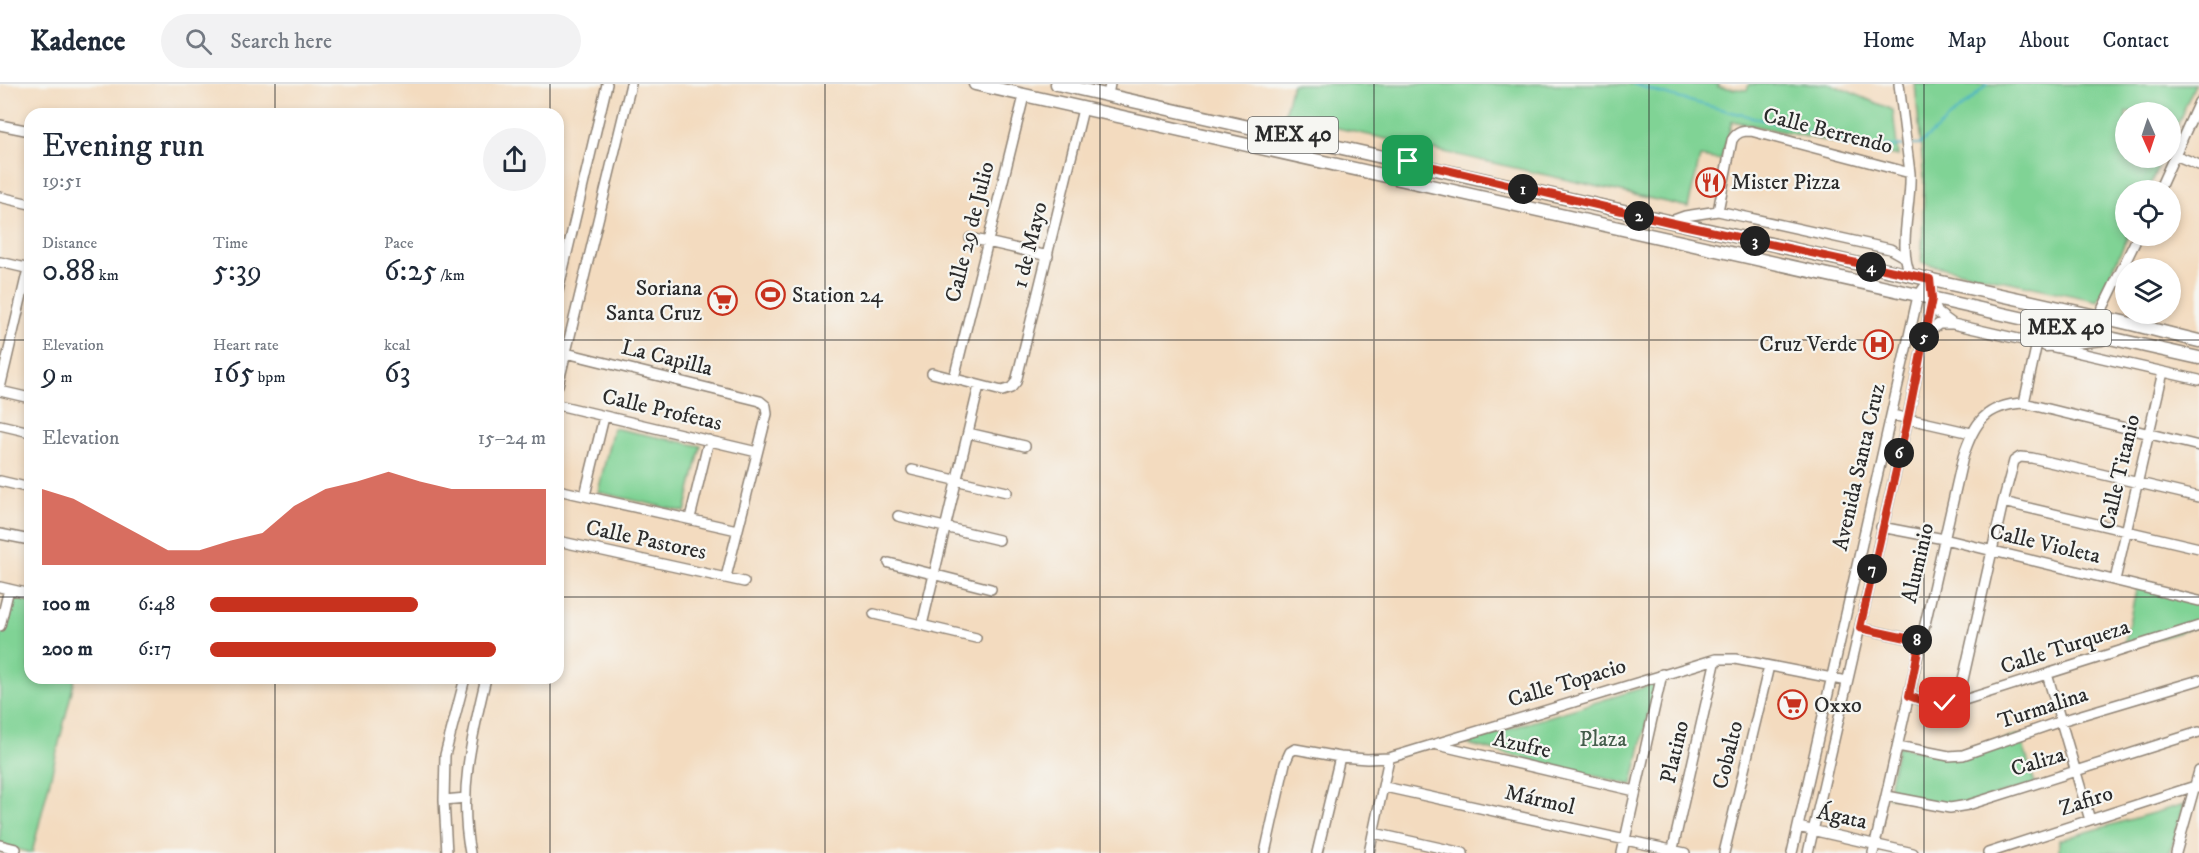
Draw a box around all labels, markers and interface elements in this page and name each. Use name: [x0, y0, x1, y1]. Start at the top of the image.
search box: [161, 14, 581, 68]
text: Kadence: [30, 24, 125, 59]
icon: search: [182, 25, 215, 58]
text: Search here: [230, 28, 332, 55]
text: Home: [1863, 28, 1915, 54]
text: Map: [1948, 28, 1986, 54]
text: About: [2019, 28, 2070, 54]
text: Contact: [2103, 28, 2169, 54]
street label: Calle Berrendo: [1760, 102, 1896, 160]
north arrow: [2115, 102, 2181, 168]
map controls: [2115, 102, 2181, 324]
road number: MEX 40: [1248, 117, 1338, 153]
text: Evening run: [42, 126, 204, 167]
button: share: [483, 128, 546, 191]
pin: [1382, 135, 1433, 186]
icon: arrive: [1391, 144, 1424, 177]
street label: Calle 29 de Julio: [939, 159, 1001, 305]
restaurant icon: Mister Pizza: [1694, 166, 1726, 198]
text: 19:51: [42, 169, 82, 194]
place label: Mister Pizza: [1731, 169, 1841, 196]
pin: 1: [1508, 174, 1538, 204]
text: 1: [1520, 179, 1526, 199]
button: locate: [2115, 180, 2181, 246]
street label: 1 de Mayo: [1006, 199, 1054, 291]
pin: 2: [1624, 201, 1654, 231]
text: 2: [1635, 206, 1643, 226]
pin: 3: [1740, 226, 1770, 256]
text: 3: [1752, 231, 1758, 251]
text: Distance: [42, 233, 97, 253]
text: Time: [213, 233, 248, 253]
text: Pace: [384, 233, 414, 253]
pin: 4: [1856, 252, 1886, 282]
text: 0.88: [42, 253, 95, 290]
text: 5:39: [213, 253, 262, 290]
text: 6:25: [384, 253, 437, 290]
text: 4: [1866, 257, 1876, 277]
button: layers: [2115, 258, 2181, 324]
text: km: [95, 265, 119, 285]
text: /km: [437, 265, 465, 285]
place label: Soriana Santa Cruz: [606, 275, 703, 327]
sports icon: Station 24: [755, 279, 787, 311]
place label: Station 24: [792, 282, 884, 309]
supermarket icon: Soriana Santa Cruz: [707, 285, 739, 317]
road number: MEX 40: [2021, 310, 2111, 346]
pin: 5: [1909, 322, 1939, 352]
text: 5: [1920, 327, 1928, 347]
hospital icon: Cruz Verde: [1862, 328, 1894, 360]
place label: Cruz Verde: [1759, 331, 1857, 358]
street label: La Capilla: [619, 334, 716, 383]
text: Elevation: [42, 335, 104, 355]
text: Heart rate: [213, 335, 279, 355]
text: kcal: [384, 335, 410, 355]
text: 9: [42, 355, 57, 392]
text: 165: [213, 355, 254, 392]
text: 63: [384, 355, 411, 392]
text: m: [57, 367, 72, 387]
text: bpm: [254, 367, 285, 387]
street label: Avenida Santa Cruz: [1827, 380, 1891, 553]
street label: Calle Profetas: [599, 383, 725, 437]
street label: Calle Titanio: [2094, 412, 2146, 532]
text: Elevation: [42, 426, 119, 451]
text: 15–24 m: [478, 426, 546, 451]
pin: 6: [1884, 438, 1914, 468]
text: 6: [1895, 443, 1903, 463]
street label: Calle Pastores: [583, 514, 709, 566]
street label: Calle Violeta: [1987, 518, 2104, 570]
street label: Aluminio: [1896, 520, 1940, 606]
pin: 7: [1857, 554, 1887, 584]
text: 7: [1868, 559, 1876, 579]
text: 100 m: [42, 592, 90, 617]
text: 6:48: [138, 592, 175, 617]
street label: Calle Turqueza: [1997, 613, 2134, 681]
pin: 8: [1902, 625, 1932, 655]
text: 8: [1913, 630, 1921, 650]
text: 200 m: [42, 637, 93, 662]
text: 6:17: [138, 637, 172, 662]
street label: Calle Topacio: [1505, 652, 1629, 714]
pin: [1919, 677, 1970, 728]
street label: Turmalina: [1995, 681, 2092, 735]
icon: check: [1928, 686, 1961, 719]
supermarket icon: Oxxo: [1777, 689, 1809, 721]
place label: Oxxo: [1814, 692, 1862, 719]
street label: Platino: [1655, 718, 1695, 786]
street label: Cobalto: [1707, 718, 1749, 792]
street label: Azufre: [1490, 725, 1554, 765]
park label: Plaza: [1579, 726, 1627, 753]
street label: Caliza: [2008, 741, 2069, 783]
street label: Mármol: [1502, 779, 1578, 821]
street label: Zafiro: [2056, 780, 2116, 822]
street label: Ágata: [1815, 798, 1870, 836]

